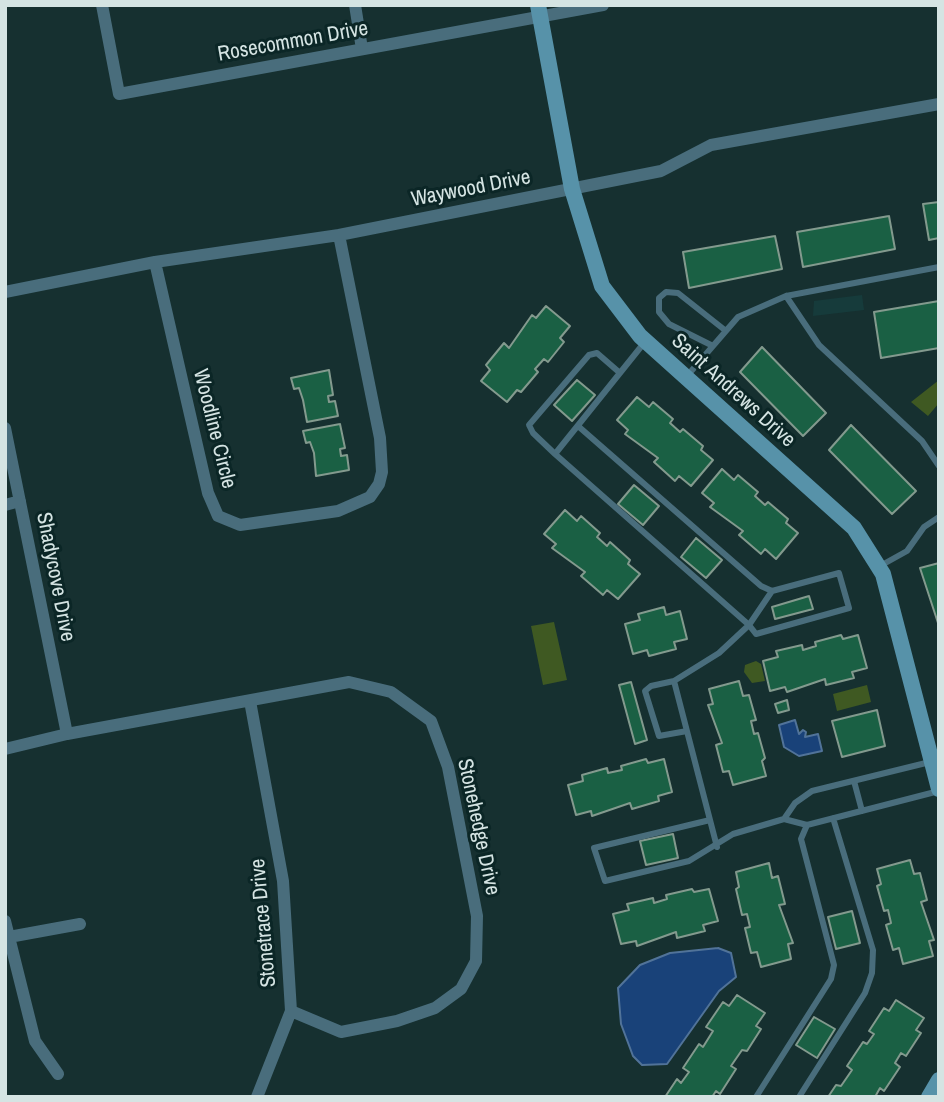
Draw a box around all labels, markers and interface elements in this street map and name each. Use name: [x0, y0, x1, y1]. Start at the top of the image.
street label: Rosecommon Drive: [216, 16, 370, 68]
street label: Waywood Drive: [409, 165, 533, 213]
street label: Saint Andrews Drive: [666, 329, 800, 453]
street label: Woodline Circle: [187, 367, 241, 491]
street label: Shadycove Drive: [30, 510, 80, 644]
street label: Stonehedge Drive: [451, 756, 505, 898]
street label: Stonetrace Drive: [246, 858, 282, 988]

